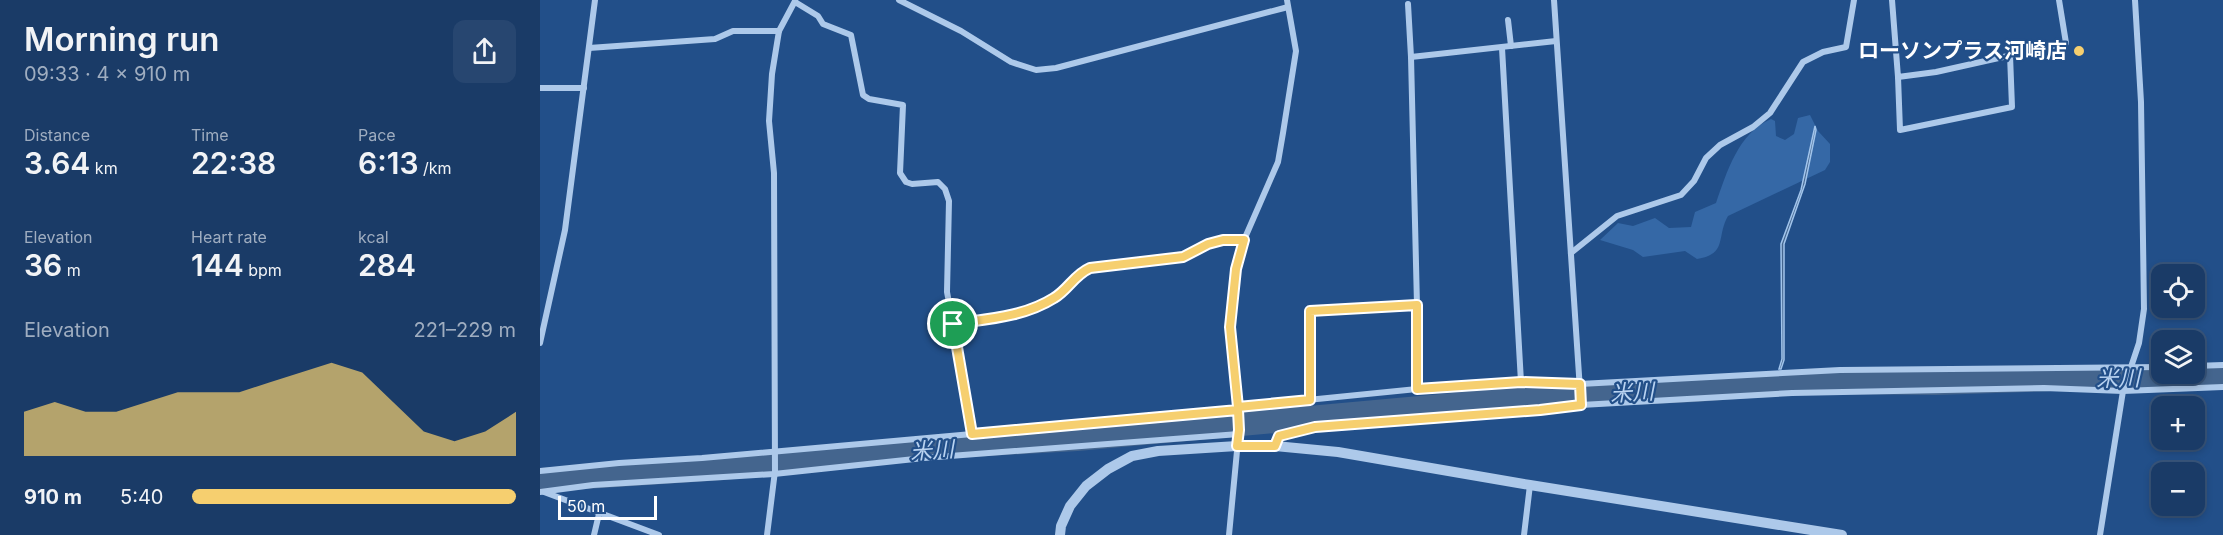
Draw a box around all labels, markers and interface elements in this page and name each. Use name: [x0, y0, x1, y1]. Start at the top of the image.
text: Morning run: [24, 19, 219, 59]
button: share: [453, 20, 516, 83]
place label: ローソンプラス河崎店: [1858, 38, 2067, 63]
marker: ローソンプラス河崎店: [2072, 44, 2086, 58]
text: 09:33 · 4 × 910 m: [24, 62, 190, 86]
text: Distance: [24, 125, 90, 145]
text: Time: [191, 125, 229, 145]
text: Pace: [358, 125, 396, 145]
text: 3.64: [24, 145, 90, 181]
text: 22:38: [191, 145, 276, 181]
text: 6:13: [358, 145, 419, 181]
text: km: [90, 158, 118, 178]
text: /km: [419, 158, 452, 178]
text: Elevation: [24, 227, 93, 247]
text: Heart rate: [191, 227, 267, 247]
text: kcal: [358, 227, 389, 247]
text: 36: [24, 247, 62, 283]
text: 144: [191, 247, 244, 283]
text: 284: [358, 247, 416, 283]
text: m: [62, 260, 81, 280]
text: bpm: [244, 260, 282, 280]
map controls: [2151, 264, 2205, 516]
button: locate: [2151, 264, 2205, 318]
pin: [927, 298, 978, 349]
icon: arrive: [936, 307, 969, 340]
text: Elevation: [24, 318, 110, 342]
text: 221–229 m: [414, 318, 516, 342]
button: layers: [2151, 330, 2205, 384]
water label: 米川: [2096, 365, 2142, 391]
water label: 米川: [1609, 378, 1657, 406]
button: +: [2151, 396, 2205, 450]
water label: 米川: [909, 435, 957, 465]
button: −: [2151, 462, 2205, 516]
text: 910 m: [24, 485, 82, 509]
text: 5:40: [120, 485, 163, 509]
scale bar: [558, 493, 657, 520]
text: 50 m: [567, 496, 605, 516]

